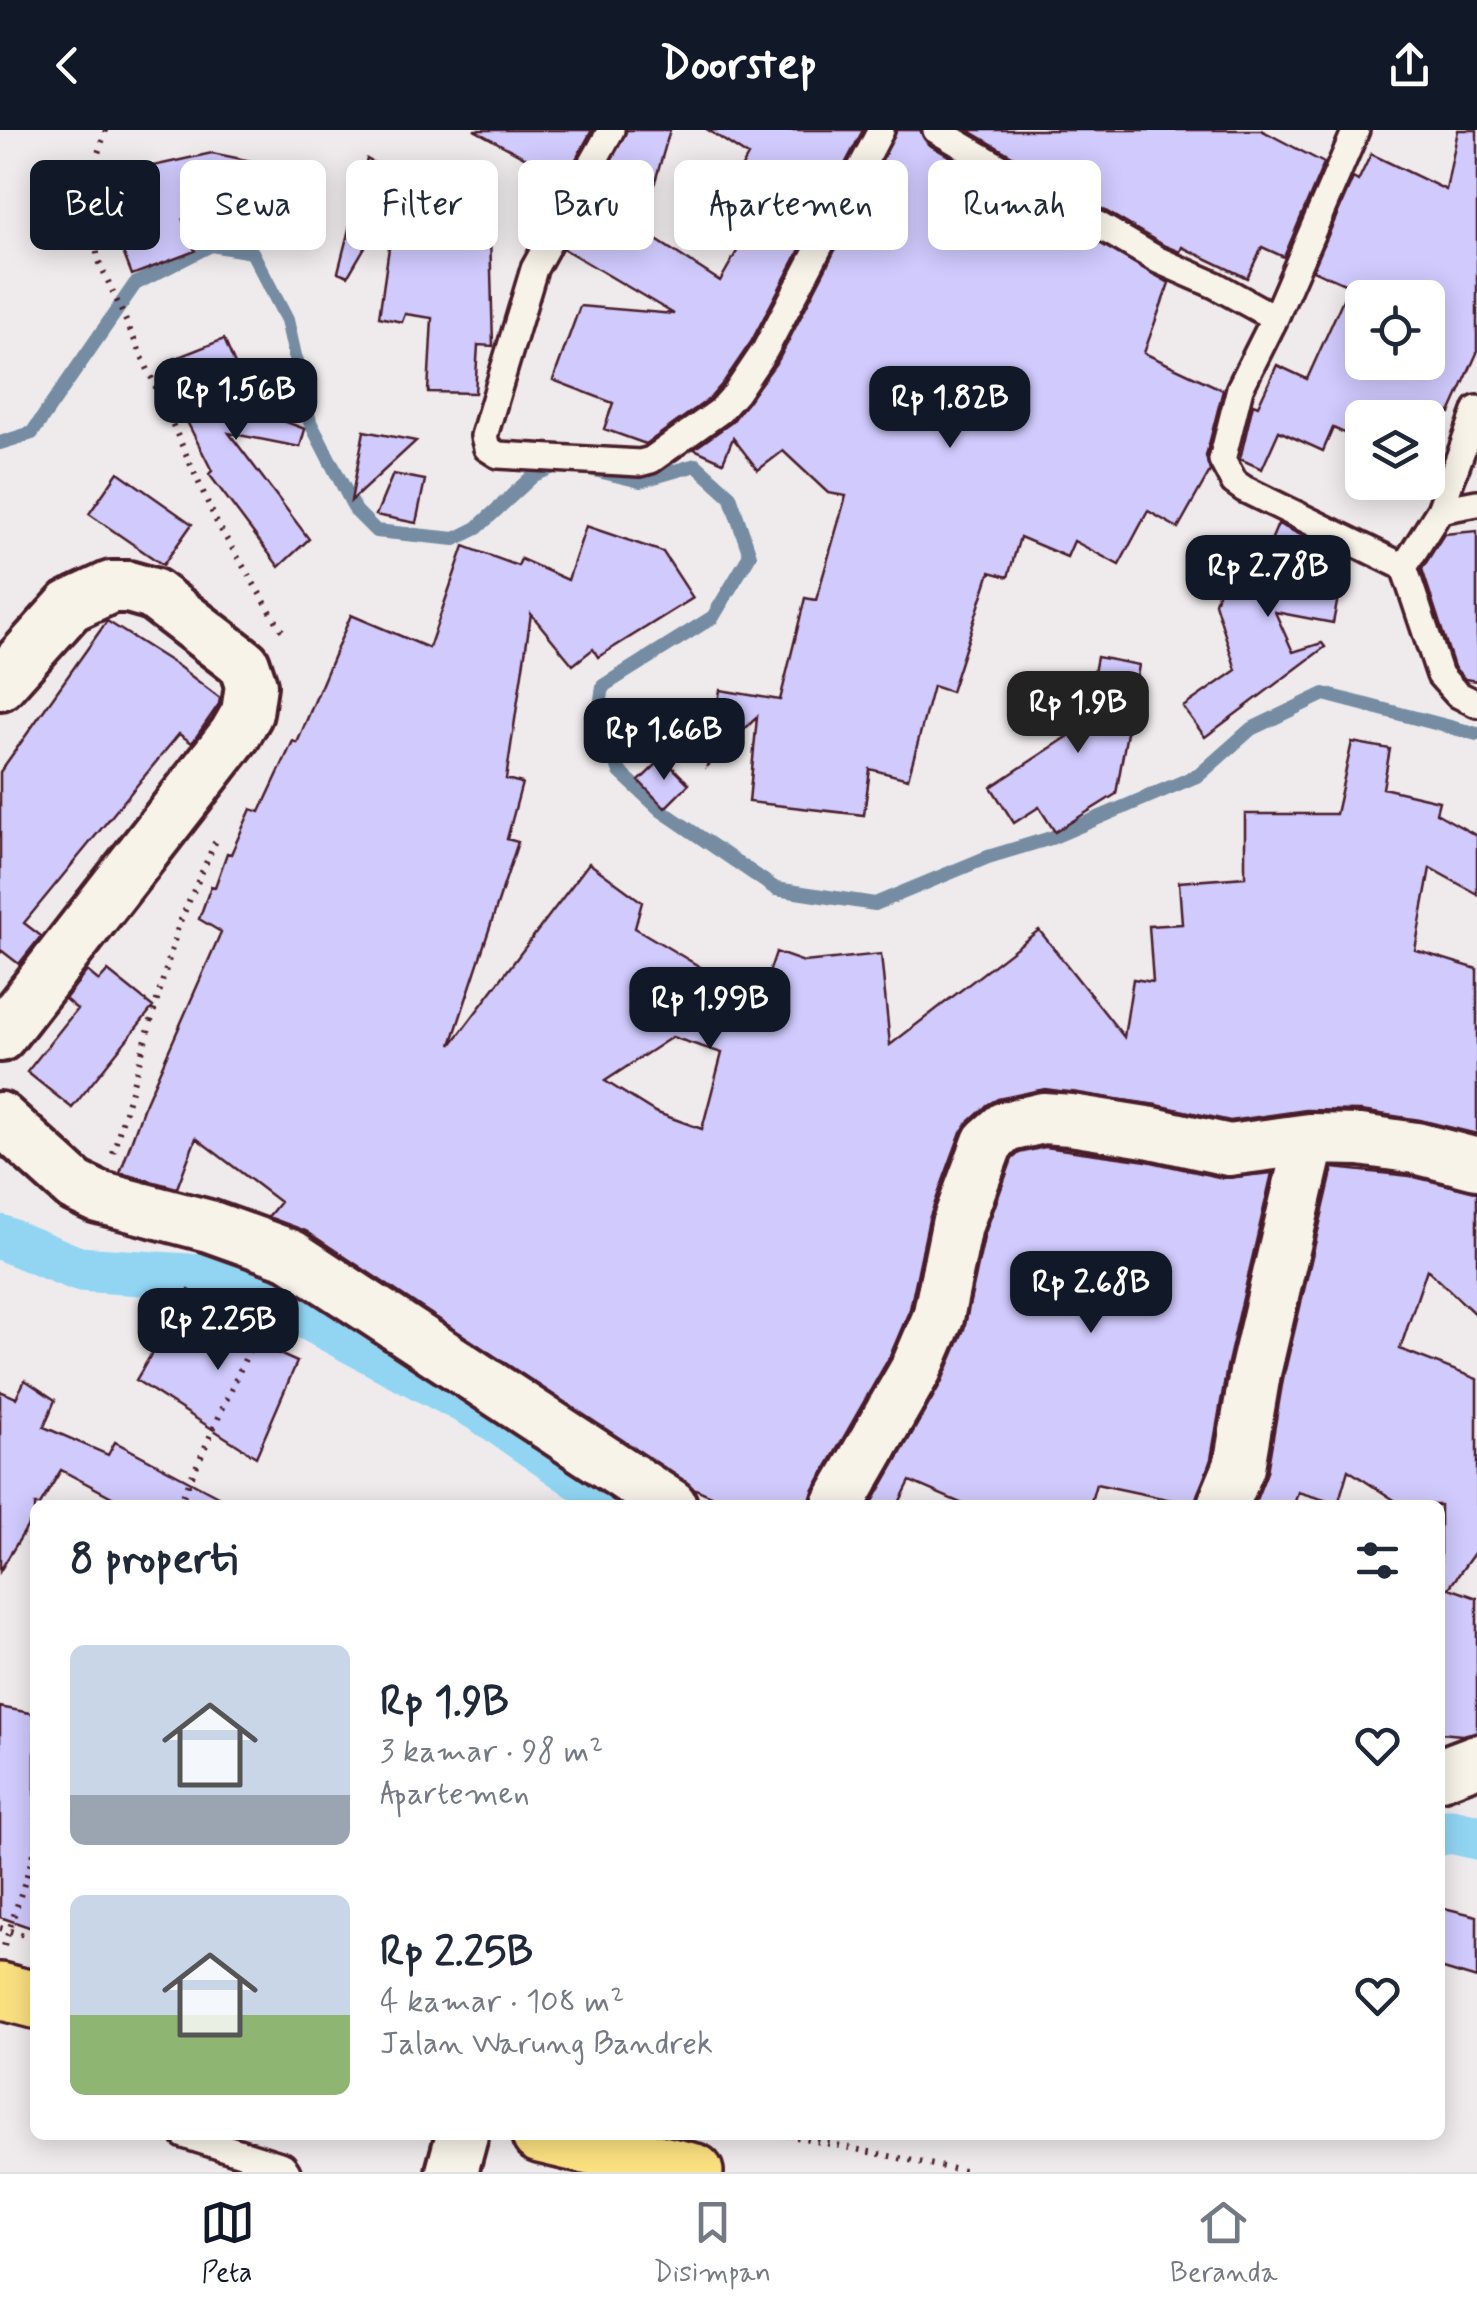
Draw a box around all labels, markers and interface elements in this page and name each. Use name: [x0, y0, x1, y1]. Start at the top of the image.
text: Doorstep: [660, 36, 817, 95]
icon: back: [40, 38, 95, 93]
icon: share: [1382, 38, 1437, 93]
chip: Beli: [30, 160, 160, 250]
chip: Sewa: [180, 160, 326, 250]
chip: Filter: [346, 160, 498, 250]
chip: Baru: [518, 160, 654, 250]
chip: Apartemen: [674, 160, 908, 250]
chip: Rumah: [928, 160, 1101, 250]
map controls: [1345, 280, 1445, 500]
button: locate: [1345, 280, 1445, 380]
pin: Rp 1.56B: [133, 358, 339, 443]
pin: Rp 1.82B: [847, 366, 1053, 451]
text: Rp 1.56B: [176, 369, 296, 411]
text: Rp 1.82B: [891, 377, 1009, 419]
button: layers: [1345, 400, 1445, 500]
pin: Rp 2.78B: [1165, 535, 1371, 620]
text: Rp 2.78B: [1208, 546, 1328, 588]
pin: Rp 1.9B: [986, 671, 1170, 756]
text: Rp 1.9B: [1029, 682, 1127, 724]
pin: Rp 1.66B: [561, 698, 767, 783]
text: Rp 1.66B: [606, 709, 722, 751]
pin: Rp 1.99B: [607, 967, 813, 1052]
text: Rp 1.99B: [651, 978, 769, 1020]
pin: Rp 2.68B: [988, 1251, 1194, 1336]
text: Rp 2.68B: [1032, 1262, 1150, 1304]
pin: Rp 2.25B: [115, 1288, 321, 1373]
text: Rp 2.25B: [160, 1299, 276, 1341]
text: 8 properti: [70, 1533, 238, 1588]
icon: filters: [1350, 1533, 1405, 1588]
text: Rp 1.9B: [380, 1676, 509, 1731]
icon: home: [150, 1685, 270, 1805]
icon: heart: [1350, 1718, 1405, 1773]
text: 3 kamar · 98 m²: [380, 1731, 603, 1773]
text: Apartemen: [380, 1773, 530, 1815]
text: Rp 2.25B: [380, 1926, 533, 1981]
icon: home: [150, 1935, 270, 2055]
icon: heart: [1350, 1968, 1405, 2023]
text: 4 kamar · 108 m²: [380, 1981, 624, 2023]
text: Jalan Warung Bandrek: [380, 2023, 713, 2065]
tab: Peta: [200, 2195, 255, 2292]
tab: Disimpan: [654, 2195, 771, 2292]
tab: Beranda: [1170, 2195, 1277, 2292]

